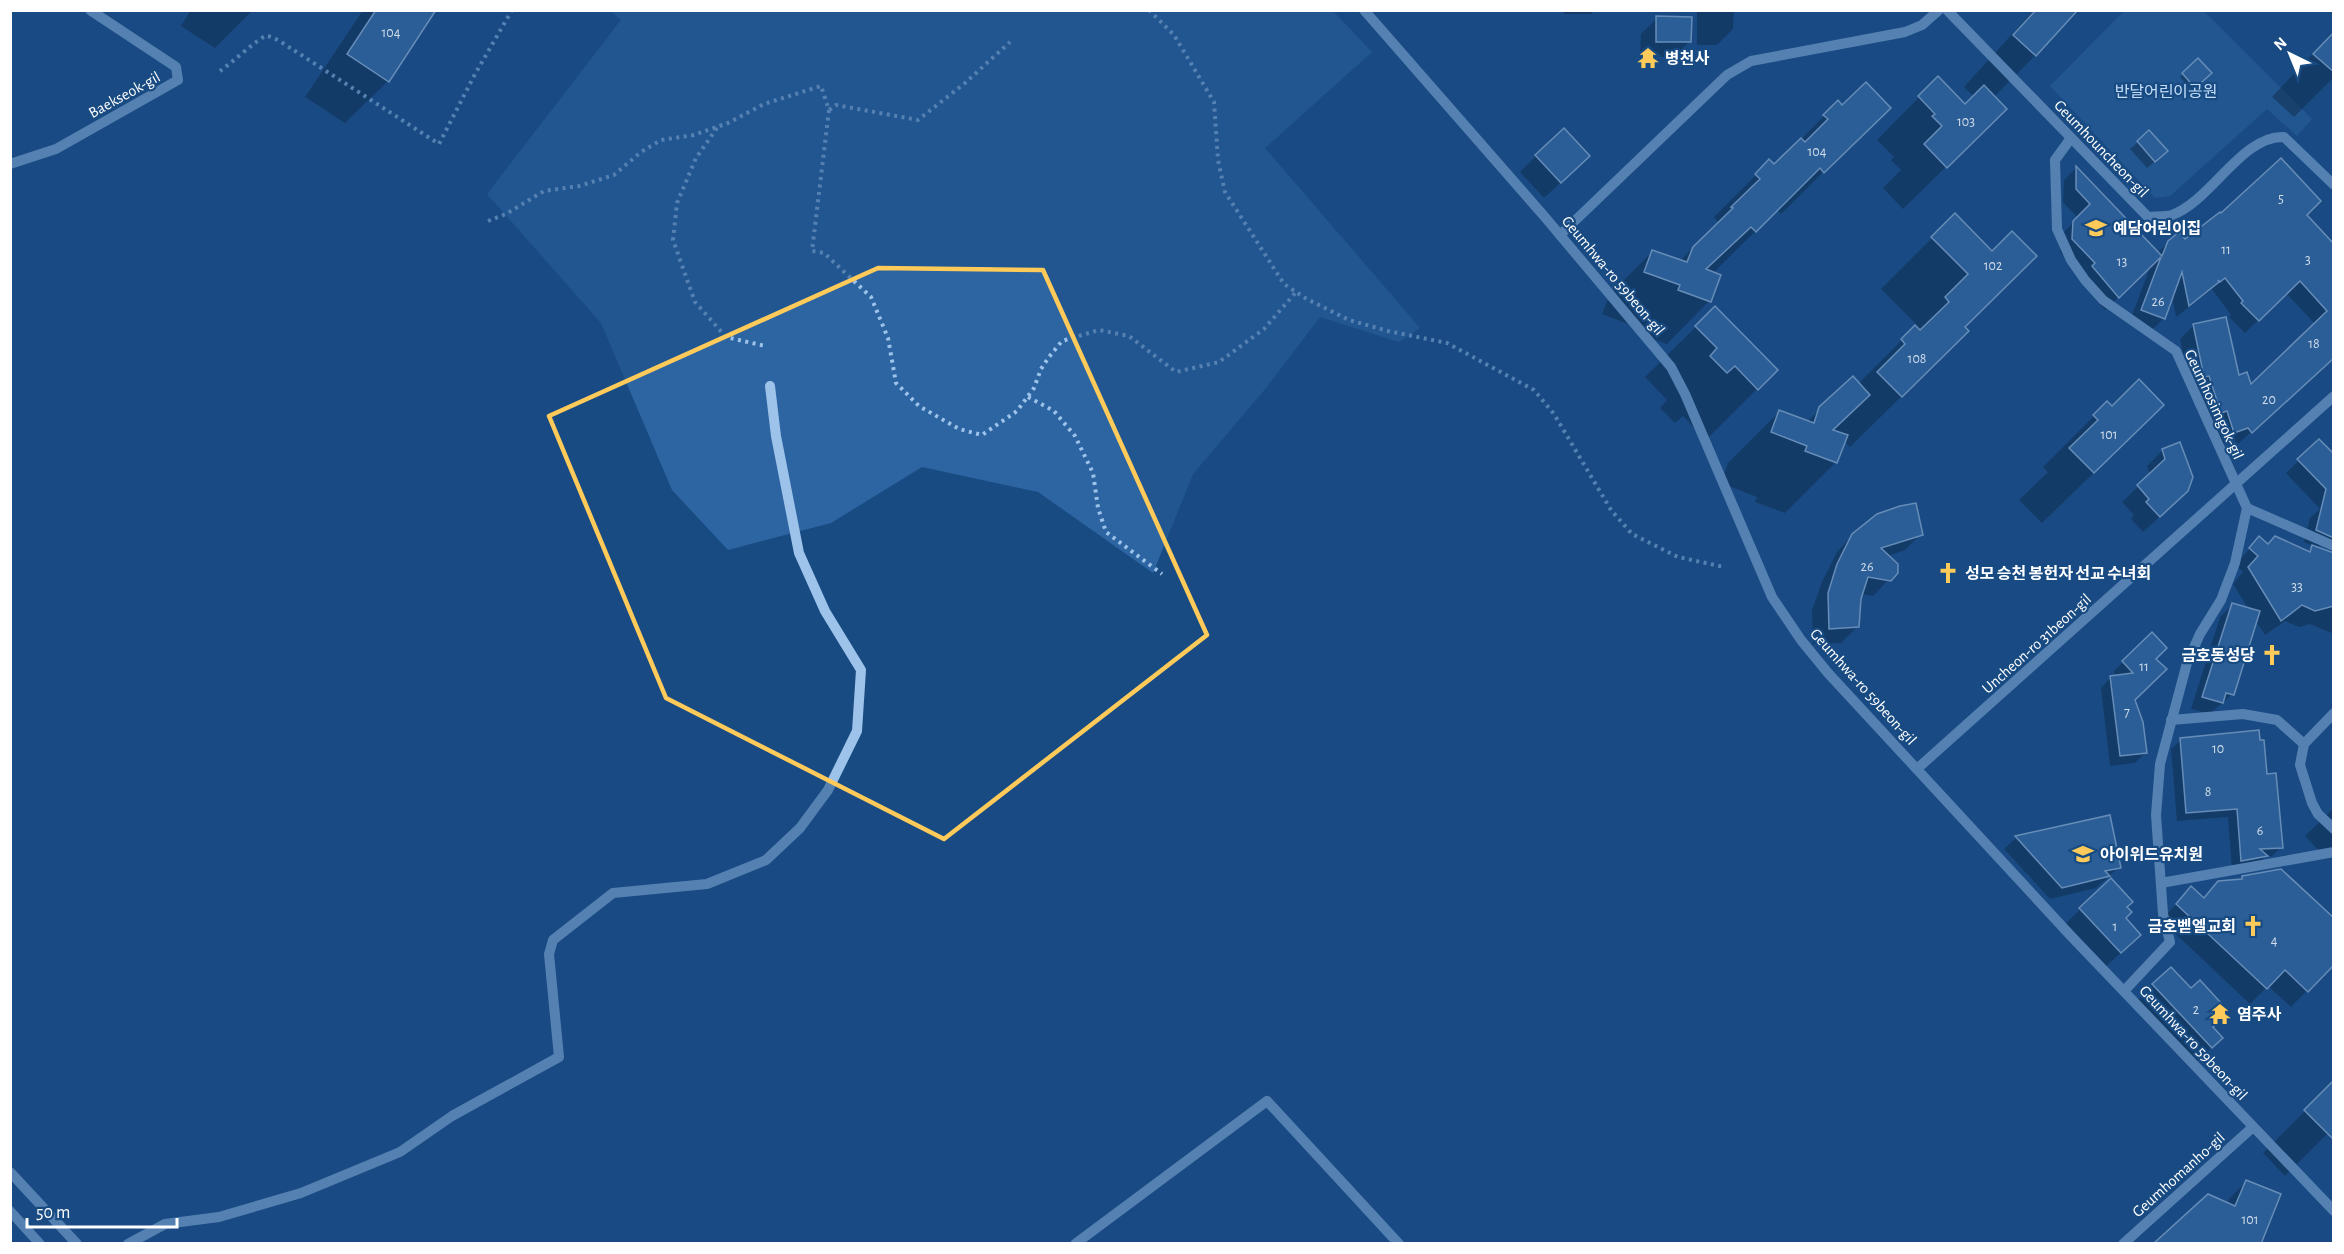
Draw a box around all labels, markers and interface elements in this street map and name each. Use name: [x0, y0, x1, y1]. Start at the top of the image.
north arrow: [2260, 24, 2320, 84]
house number: 104: [382, 26, 401, 40]
text: N: [2271, 34, 2290, 53]
temple icon: 병천사: [1636, 46, 1660, 70]
place label: 병천사: [1665, 49, 1709, 67]
street label: Baekseok-gil: [86, 69, 163, 121]
park label: 반달어린이공원: [2114, 84, 2218, 100]
street label: Geumhouncheon-gil: [2051, 97, 2152, 200]
house number: 103: [1957, 115, 1975, 129]
house number: 104: [1808, 145, 1827, 159]
house number: 5: [2278, 192, 2284, 206]
street label: Geumhwa-ro 59beon-gil: [1559, 213, 1668, 338]
school or university icon: 예담어린이집: [2084, 216, 2108, 240]
place label: 예담어린이집: [2113, 220, 2201, 237]
house number: 11: [2221, 243, 2231, 257]
house number: 3: [2305, 253, 2311, 267]
house number: 13: [2117, 255, 2128, 269]
house number: 102: [1984, 259, 2002, 273]
house number: 26: [2152, 295, 2164, 309]
house number: 18: [2308, 337, 2320, 351]
street label: Geumhosimgok-gil: [2182, 347, 2247, 462]
house number: 108: [1908, 352, 1926, 366]
house number: 20: [2262, 393, 2276, 407]
house number: 101: [2100, 428, 2118, 442]
house number: 26: [1861, 560, 1873, 574]
church icon: 성모 승천 봉헌자 선교 수녀회: [1936, 561, 1960, 585]
place label: 성모 승천 봉헌자 선교 수녀회: [1965, 564, 2151, 582]
house number: 33: [2291, 580, 2303, 594]
street label: Uncheon-ro 31beon-gil: [1979, 591, 2094, 697]
street label: Geumhwa-ro 59beon-gil: [1807, 625, 1919, 748]
church icon: 금호동성당: [2260, 643, 2284, 667]
place label: 금호동성당: [2181, 647, 2255, 664]
house number: 11: [2139, 660, 2149, 674]
house number: 7: [2124, 705, 2130, 719]
house number: 10: [2212, 742, 2224, 756]
house number: 8: [2205, 785, 2211, 799]
house number: 6: [2257, 824, 2263, 838]
school or university icon: 아이위드유치원: [2071, 842, 2095, 866]
place label: 아이위드유치원: [2100, 846, 2203, 863]
church icon: 금호벧엘교회: [2241, 914, 2265, 938]
place label: 금호벧엘교회: [2148, 918, 2236, 935]
house number: 1: [2113, 920, 2117, 934]
house number: 4: [2271, 934, 2278, 948]
street label: Geumhwa-ro 59beon-gil: [2136, 982, 2250, 1103]
temple icon: 염주사: [2208, 1002, 2232, 1026]
house number: 2: [2193, 1003, 2199, 1017]
place label: 염주사: [2237, 1006, 2281, 1023]
street label: Geumhomanho-gil: [2129, 1129, 2228, 1220]
scale bar: [27, 1191, 177, 1229]
text: 50 m: [36, 1204, 70, 1222]
house number: 101: [2241, 1213, 2259, 1227]

